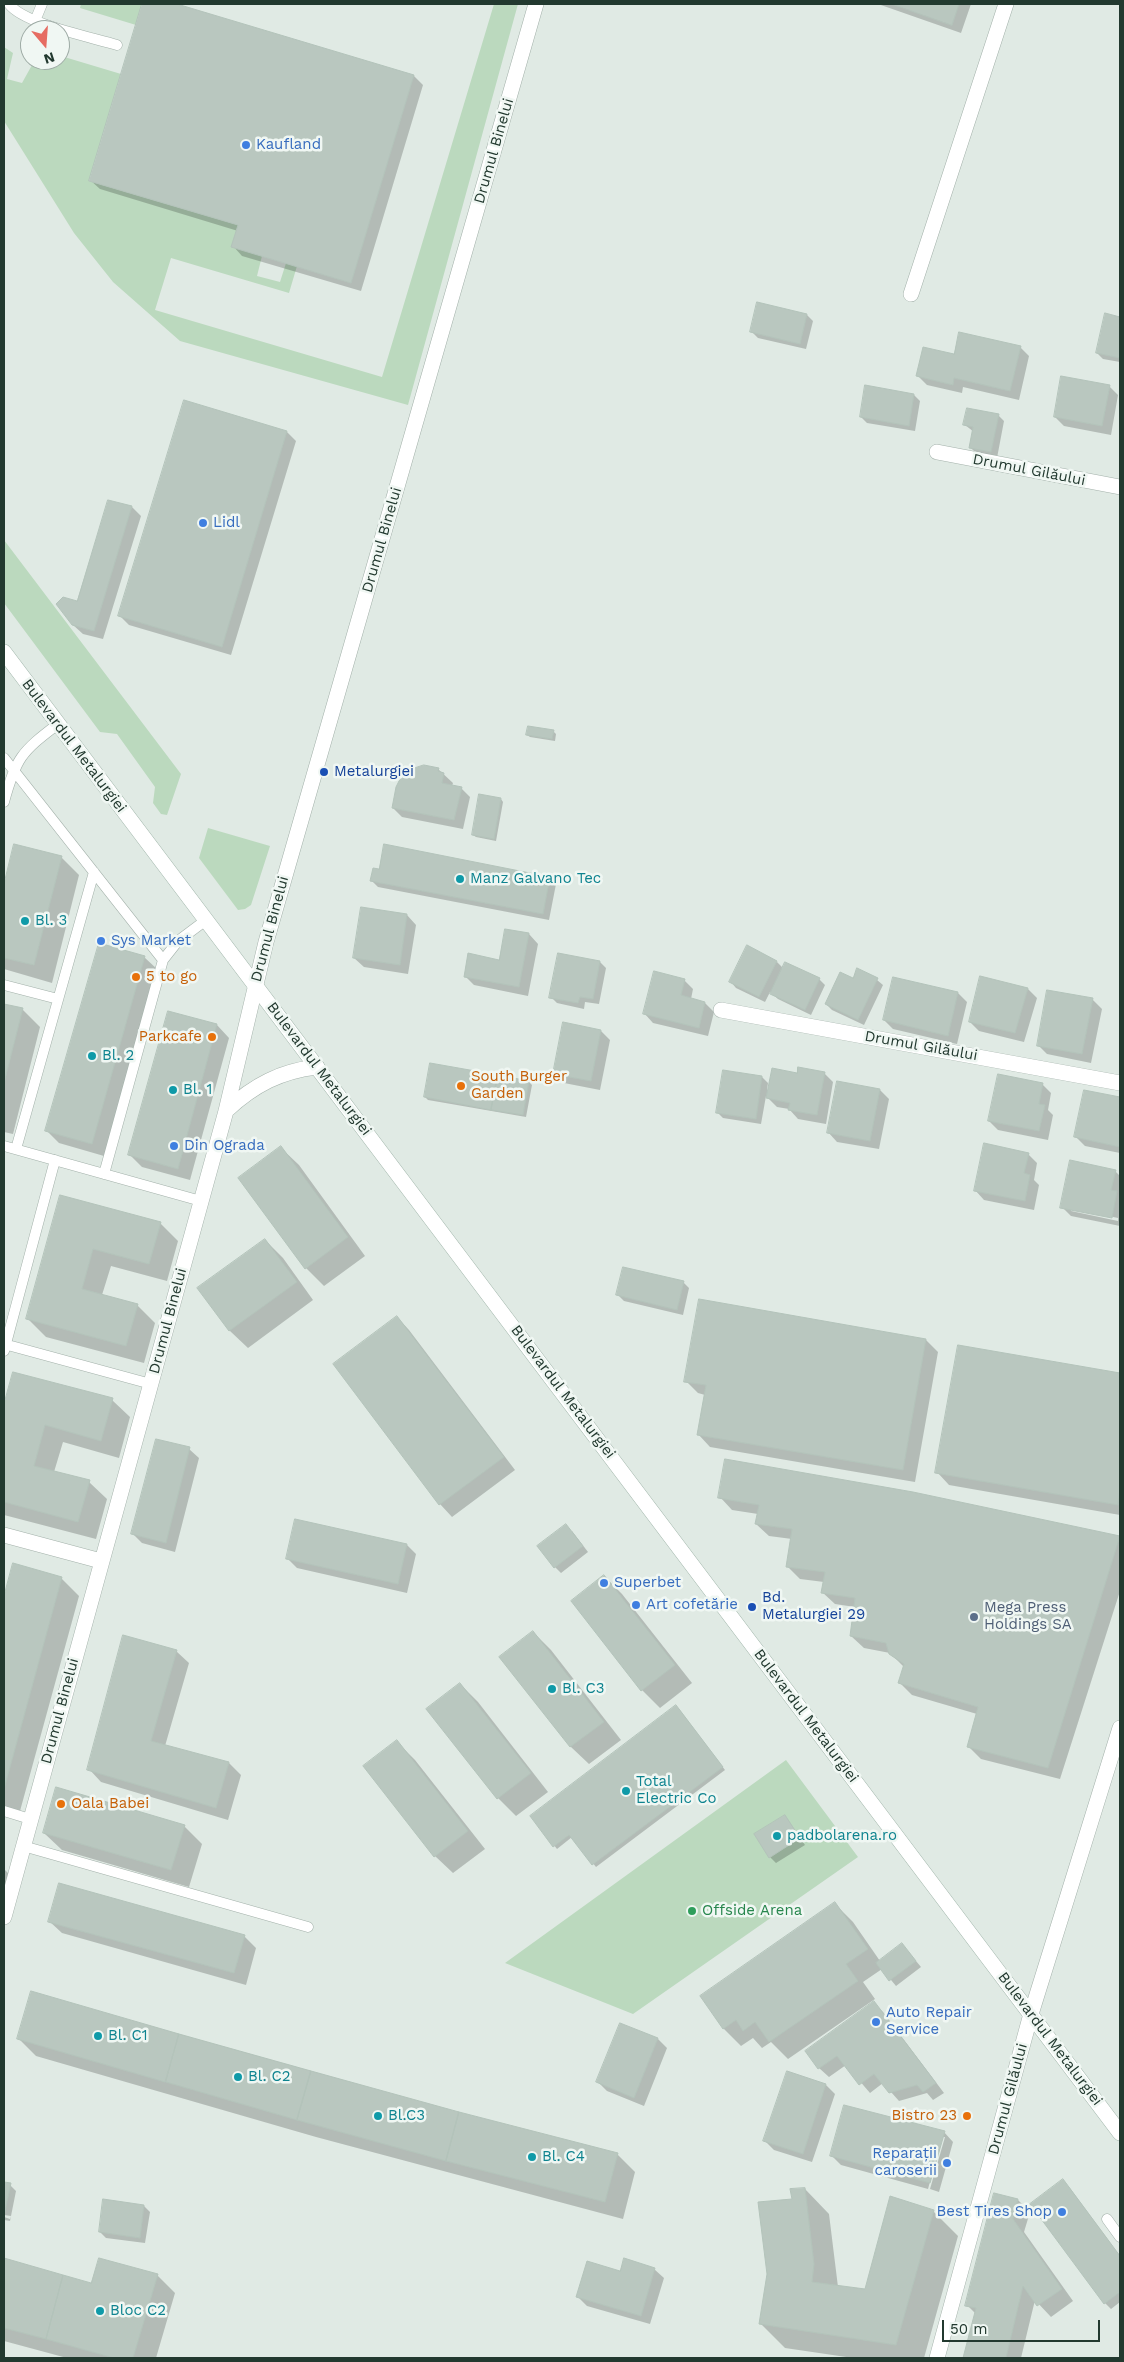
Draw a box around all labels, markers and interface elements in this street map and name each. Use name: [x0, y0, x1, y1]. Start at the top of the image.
north arrow: [20, 20, 70, 70]
text: N: [42, 49, 57, 68]
street label: Drumul Binelui: [470, 96, 518, 206]
place label: Kaufland: [256, 136, 321, 154]
marker: Kaufland: [240, 139, 252, 151]
street label: Drumul Gilăului: [971, 450, 1087, 490]
street label: Drumul Binelui: [358, 485, 406, 595]
place label: Lidl: [213, 514, 240, 532]
marker: Lidl: [197, 517, 209, 529]
street label: Bulevardul Metalurgiei: [18, 676, 130, 816]
place label: Metalurgiei: [334, 763, 414, 781]
marker: Metalurgiei: [318, 766, 330, 778]
place label: Manz Galvano Tec: [470, 870, 601, 888]
marker: Manz Galvano Tec: [454, 873, 466, 885]
street label: Drumul Binelui: [247, 874, 293, 984]
place label: Bl. 3: [35, 912, 67, 930]
marker: Bl. 3: [19, 915, 31, 927]
place label: Sys Market: [111, 932, 191, 950]
marker: Sys Market: [95, 935, 107, 947]
place label: 5 to go: [146, 968, 197, 986]
marker: 5 to go: [130, 971, 142, 983]
street label: Bulevardul Metalurgiei: [263, 999, 375, 1139]
street label: Drumul Gilăului: [863, 1027, 979, 1065]
place label: Parkcafe: [139, 1028, 202, 1046]
marker: Parkcafe: [206, 1031, 218, 1043]
place label: Bl. 2: [102, 1047, 134, 1065]
marker: Bl. 2: [86, 1050, 98, 1062]
place label: South Burger Garden: [471, 1068, 567, 1103]
marker: South Burger Garden: [455, 1080, 467, 1092]
place label: Bl. 1: [183, 1081, 212, 1099]
marker: Bl. 1: [167, 1084, 179, 1096]
place label: Din Ograda: [184, 1137, 265, 1155]
marker: Din Ograda: [168, 1140, 180, 1152]
street label: Drumul Binelui: [145, 1266, 191, 1376]
street label: Bulevardul Metalurgiei: [507, 1322, 619, 1462]
place label: Superbet: [614, 1574, 681, 1592]
marker: Superbet: [598, 1577, 610, 1589]
place label: Bd. Metalurgiei 29: [762, 1589, 865, 1624]
place label: Art cofetărie: [646, 1596, 738, 1614]
marker: Art cofetărie: [630, 1599, 642, 1611]
place label: Mega Press Holdings SA: [984, 1599, 1072, 1634]
marker: Bd. Metalurgiei 29: [746, 1601, 758, 1613]
marker: Mega Press Holdings SA: [968, 1611, 980, 1623]
street label: Bulevardul Metalurgiei: [750, 1646, 862, 1786]
street label: Drumul Binelui: [37, 1656, 83, 1766]
place label: Bl. C3: [562, 1680, 605, 1698]
marker: Bl. C3: [546, 1683, 558, 1695]
place label: Total Electric Co: [636, 1773, 716, 1808]
marker: Total Electric Co: [620, 1785, 632, 1797]
place label: Oala Babei: [71, 1795, 149, 1813]
marker: Oala Babei: [55, 1798, 67, 1810]
place label: padbolarena.ro: [787, 1827, 897, 1845]
marker: padbolarena.ro: [771, 1830, 783, 1842]
place label: Offside Arena: [702, 1902, 802, 1920]
marker: Offside Arena: [686, 1905, 698, 1917]
street label: Bulevardul Metalurgiei: [994, 1969, 1106, 2109]
place label: Auto Repair Service: [886, 2004, 972, 2039]
marker: Auto Repair Service: [870, 2016, 882, 2028]
place label: Bl. C1: [108, 2027, 148, 2045]
marker: Bl. C1: [92, 2030, 104, 2042]
street label: Drumul Gilăului: [985, 2041, 1031, 2157]
place label: Bl. C2: [248, 2068, 291, 2086]
marker: Bl. C2: [232, 2071, 244, 2083]
place label: Bl.C3: [388, 2107, 425, 2125]
place label: Bistro 23: [892, 2107, 957, 2125]
marker: Bl.C3: [372, 2110, 384, 2122]
marker: Bistro 23: [961, 2110, 973, 2122]
place label: Reparații caroserii: [872, 2145, 937, 2180]
place label: Bl. C4: [542, 2148, 585, 2166]
marker: Bl. C4: [526, 2151, 538, 2163]
marker: Reparații caroserii: [941, 2157, 953, 2169]
place label: Best Tires Shop: [937, 2203, 1052, 2221]
marker: Best Tires Shop: [1056, 2206, 1068, 2218]
place label: Bloc C2: [110, 2302, 166, 2320]
marker: Bloc C2: [94, 2305, 106, 2317]
scale bar: [944, 2310, 1102, 2342]
text: 50 m: [950, 2320, 987, 2338]

